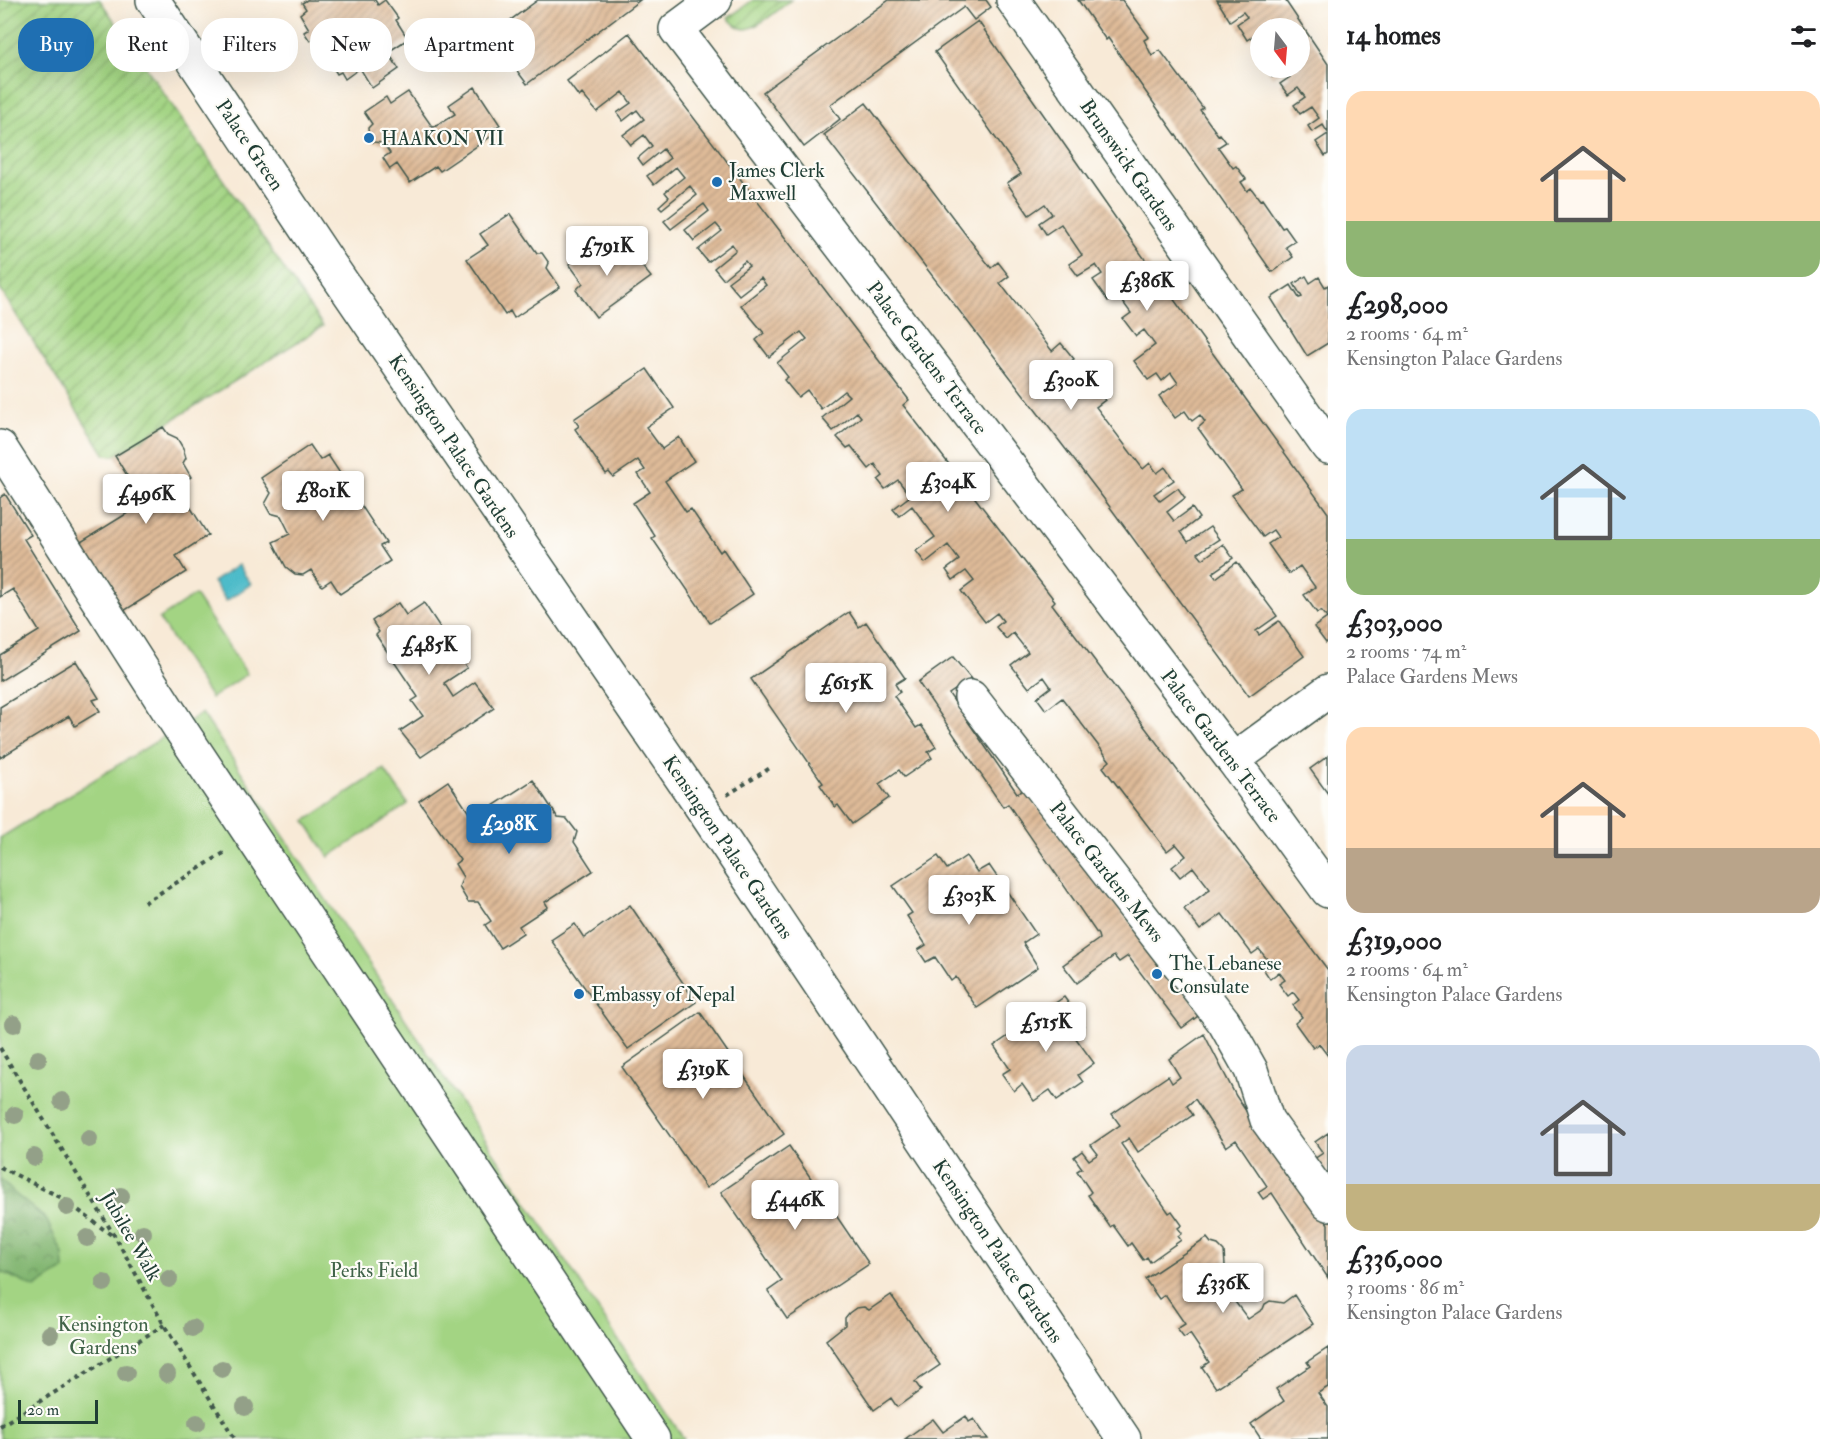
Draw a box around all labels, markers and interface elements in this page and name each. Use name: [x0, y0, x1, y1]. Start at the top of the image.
chip: Buy: [18, 18, 94, 72]
chip: Rent: [106, 18, 189, 72]
chip: Filters: [201, 18, 298, 72]
chip: New: [310, 18, 392, 72]
chip: Apartment: [404, 18, 535, 72]
north arrow: [1250, 18, 1310, 78]
map controls: [1250, 18, 1310, 78]
text: 14 homes: [1346, 20, 1441, 52]
icon: filters: [1787, 20, 1820, 53]
street label: Brunswick Gardens: [1074, 94, 1184, 236]
street label: Palace Green: [210, 95, 290, 195]
place label: HAAKON VII: [381, 126, 504, 151]
icon: home: [1529, 130, 1637, 238]
marker: HAAKON VII: [362, 131, 376, 145]
place label: James Clerk Maxwell: [728, 158, 825, 206]
marker: James Clerk Maxwell: [710, 175, 724, 189]
pin: £791K: [565, 226, 649, 277]
text: £791K: [580, 233, 634, 258]
pin: £386K: [1105, 261, 1189, 312]
text: £386K: [1120, 268, 1174, 293]
street label: Palace Gardens Terrace: [861, 276, 993, 440]
text: £298,000: [1346, 289, 1448, 321]
text: 2 rooms · 64 m²: [1346, 321, 1468, 346]
text: Kensington Palace Gardens: [1346, 346, 1562, 371]
street label: Kensington Palace Gardens: [383, 349, 525, 543]
pin: £300K: [1029, 360, 1113, 411]
text: £300K: [1043, 367, 1099, 392]
icon: home: [1529, 448, 1637, 556]
pin: £304K: [906, 462, 990, 513]
text: £304K: [920, 469, 976, 494]
pin: £801K: [281, 471, 365, 522]
pin: £496K: [104, 474, 188, 525]
text: £801K: [296, 478, 350, 503]
text: £496K: [117, 481, 175, 506]
text: £303,000: [1346, 607, 1443, 639]
pin: £485K: [387, 625, 471, 676]
text: £485K: [401, 632, 457, 657]
text: 2 rooms · 74 m²: [1346, 639, 1467, 664]
pin: £615K: [804, 663, 888, 714]
street label: Palace Gardens Terrace: [1155, 664, 1287, 828]
text: Palace Gardens Mews: [1346, 664, 1518, 689]
text: £615K: [819, 670, 873, 695]
street label: Kensington Palace Gardens: [657, 750, 799, 944]
icon: home: [1529, 766, 1637, 874]
street label: Palace Gardens Mews: [1044, 797, 1170, 948]
pin: £298K: [467, 804, 551, 855]
text: £298K: [480, 811, 538, 836]
pin: £303K: [927, 875, 1011, 926]
text: £303K: [942, 882, 996, 907]
text: £319,000: [1346, 925, 1442, 957]
place label: The Lebanese Consulate: [1169, 951, 1282, 999]
text: 2 rooms · 64 m²: [1346, 957, 1468, 982]
marker: The Lebanese Consulate: [1150, 967, 1164, 981]
place label: Embassy of Nepal: [591, 982, 735, 1008]
text: Kensington Palace Gardens: [1346, 982, 1562, 1007]
marker: Embassy of Nepal: [572, 987, 586, 1001]
pin: £515K: [1004, 1002, 1088, 1053]
text: £515K: [1020, 1009, 1072, 1034]
pin: £319K: [661, 1049, 745, 1100]
text: £319K: [677, 1056, 729, 1081]
icon: home: [1529, 1084, 1637, 1192]
street label: Kensington Palace Gardens: [927, 1154, 1069, 1348]
pin: £446K: [753, 1180, 837, 1231]
street label: Jubilee Walk: [95, 1185, 167, 1286]
text: £446K: [765, 1187, 825, 1212]
text: £336,000: [1346, 1243, 1443, 1275]
park label: Perks Field: [330, 1258, 418, 1283]
pin: £336K: [1181, 1263, 1265, 1314]
text: £336K: [1197, 1270, 1249, 1295]
text: 3 rooms · 86 m²: [1346, 1275, 1464, 1300]
text: Kensington Palace Gardens: [1346, 1300, 1562, 1325]
park label: Kensington Gardens: [57, 1312, 149, 1360]
scale bar: [18, 1397, 98, 1424]
text: 20 m: [27, 1400, 59, 1420]

